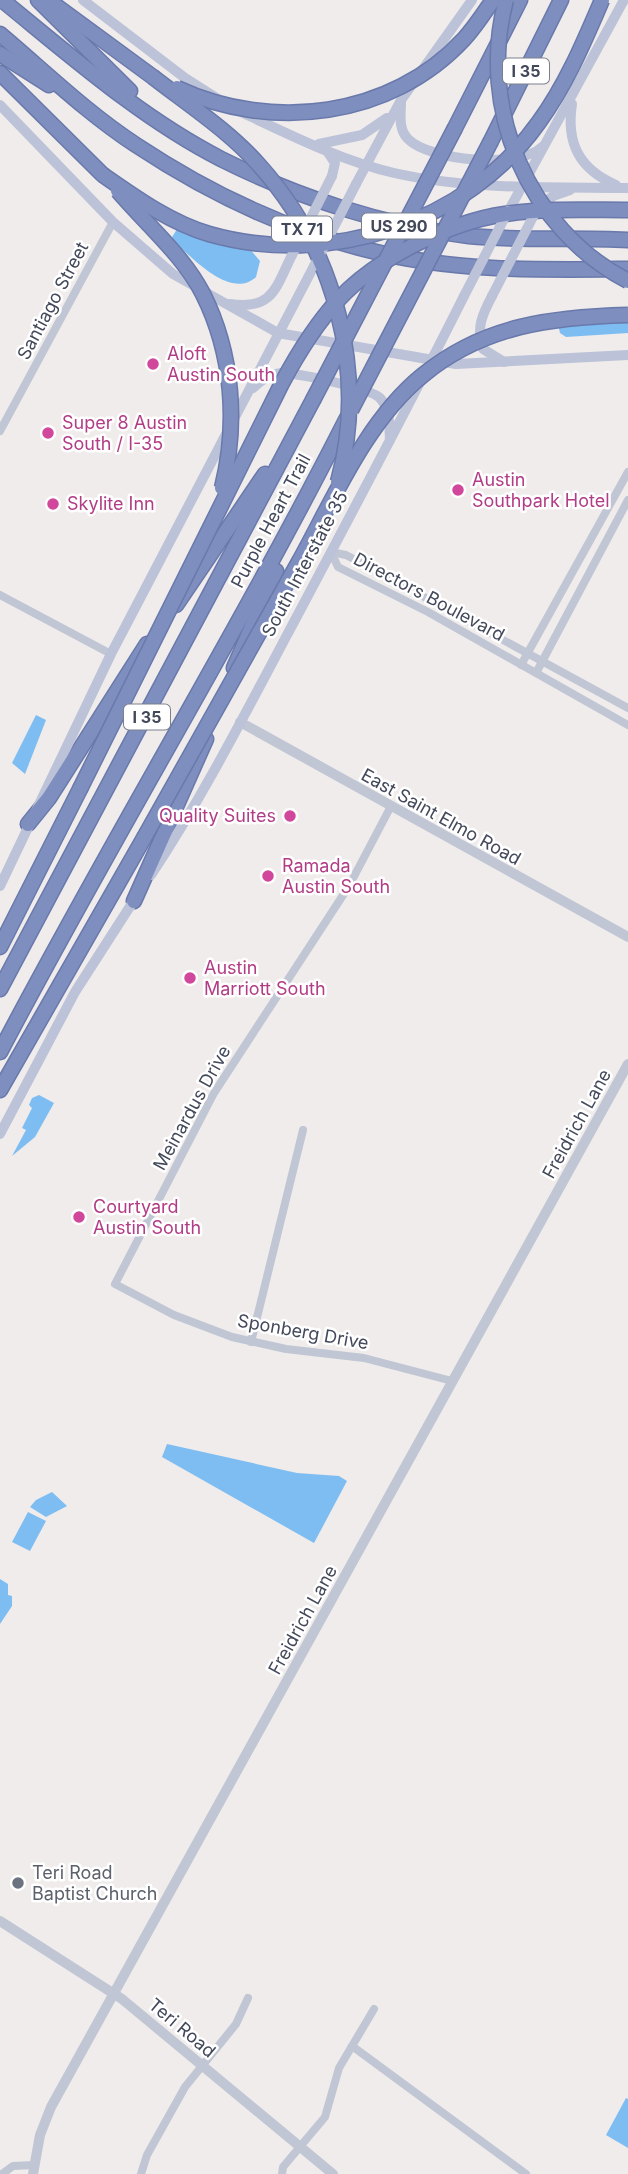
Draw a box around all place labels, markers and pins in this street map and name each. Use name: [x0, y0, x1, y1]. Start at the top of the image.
place label: Aloft Austin South: [167, 343, 275, 385]
marker: Aloft Austin South: [145, 356, 161, 372]
place label: Super 8 Austin South / I-35: [62, 412, 187, 454]
marker: Super 8 Austin South / I-35: [40, 425, 56, 441]
place label: Austin Southpark Hotel: [472, 469, 610, 511]
marker: Austin Southpark Hotel: [450, 482, 466, 498]
place label: Skylite Inn: [67, 493, 155, 514]
marker: Skylite Inn: [45, 496, 61, 512]
place label: Quality Suites: [159, 805, 276, 826]
marker: Quality Suites: [282, 808, 298, 824]
place label: Ramada Austin South: [282, 855, 390, 897]
marker: Ramada Austin South: [260, 868, 276, 884]
place label: Austin Marriott South: [204, 957, 326, 999]
marker: Austin Marriott South: [182, 970, 198, 986]
place label: Courtyard Austin South: [93, 1196, 201, 1238]
marker: Courtyard Austin South: [71, 1209, 87, 1225]
place label: Teri Road Baptist Church: [32, 1862, 157, 1904]
marker: Teri Road Baptist Church: [10, 1875, 26, 1891]

